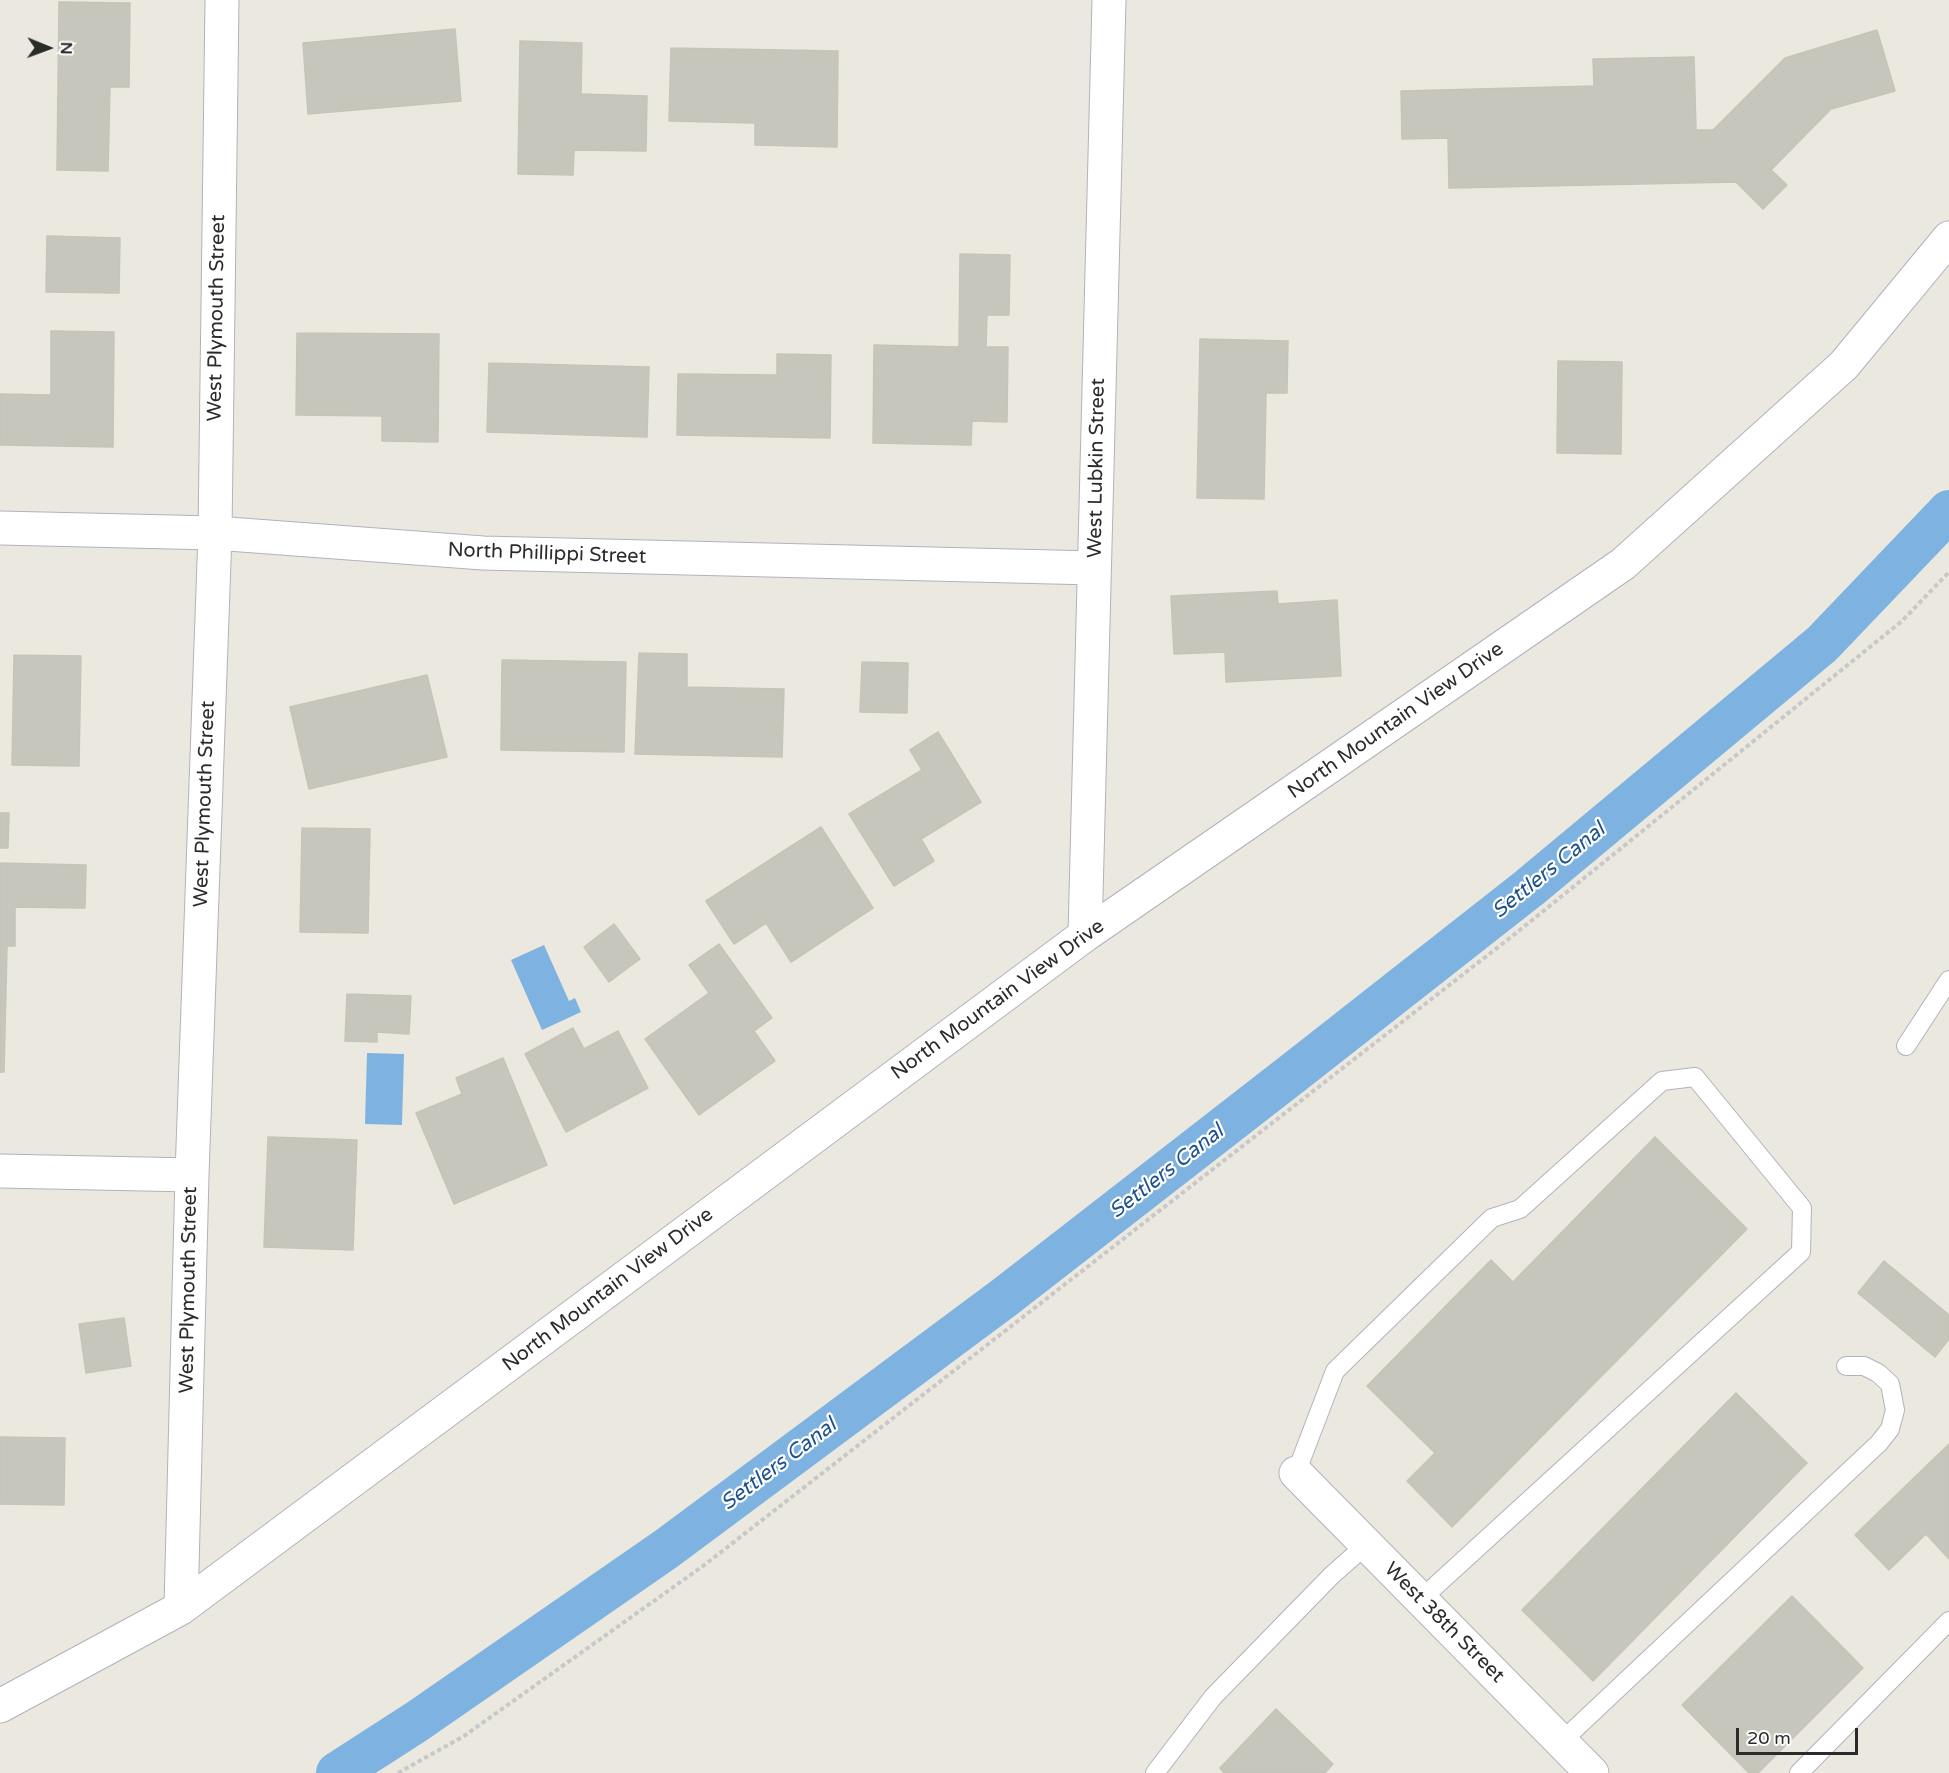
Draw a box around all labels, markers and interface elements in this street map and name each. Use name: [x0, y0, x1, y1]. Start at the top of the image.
north arrow: [18, 18, 78, 78]
text: N: [56, 42, 76, 55]
street label: West Plymouth Street: [203, 214, 231, 422]
street label: West Lubkin Street: [1083, 378, 1111, 558]
street label: North Phillippi Street: [447, 539, 647, 569]
street label: North Mountain View Drive: [1284, 637, 1508, 805]
street label: West Plymouth Street: [189, 700, 221, 908]
water label: Settlers Canal: [1488, 818, 1610, 924]
street label: North Mountain View Drive: [887, 915, 1109, 1085]
water label: Settlers Canal: [1105, 1120, 1229, 1224]
street label: West Plymouth Street: [175, 1186, 203, 1394]
street label: North Mountain View Drive: [498, 1203, 718, 1377]
water label: Settlers Canal: [716, 1413, 842, 1517]
street label: West 38th Street: [1379, 1558, 1509, 1688]
scale bar: [1739, 1716, 1860, 1754]
text: 20 m: [1747, 1727, 1791, 1749]

